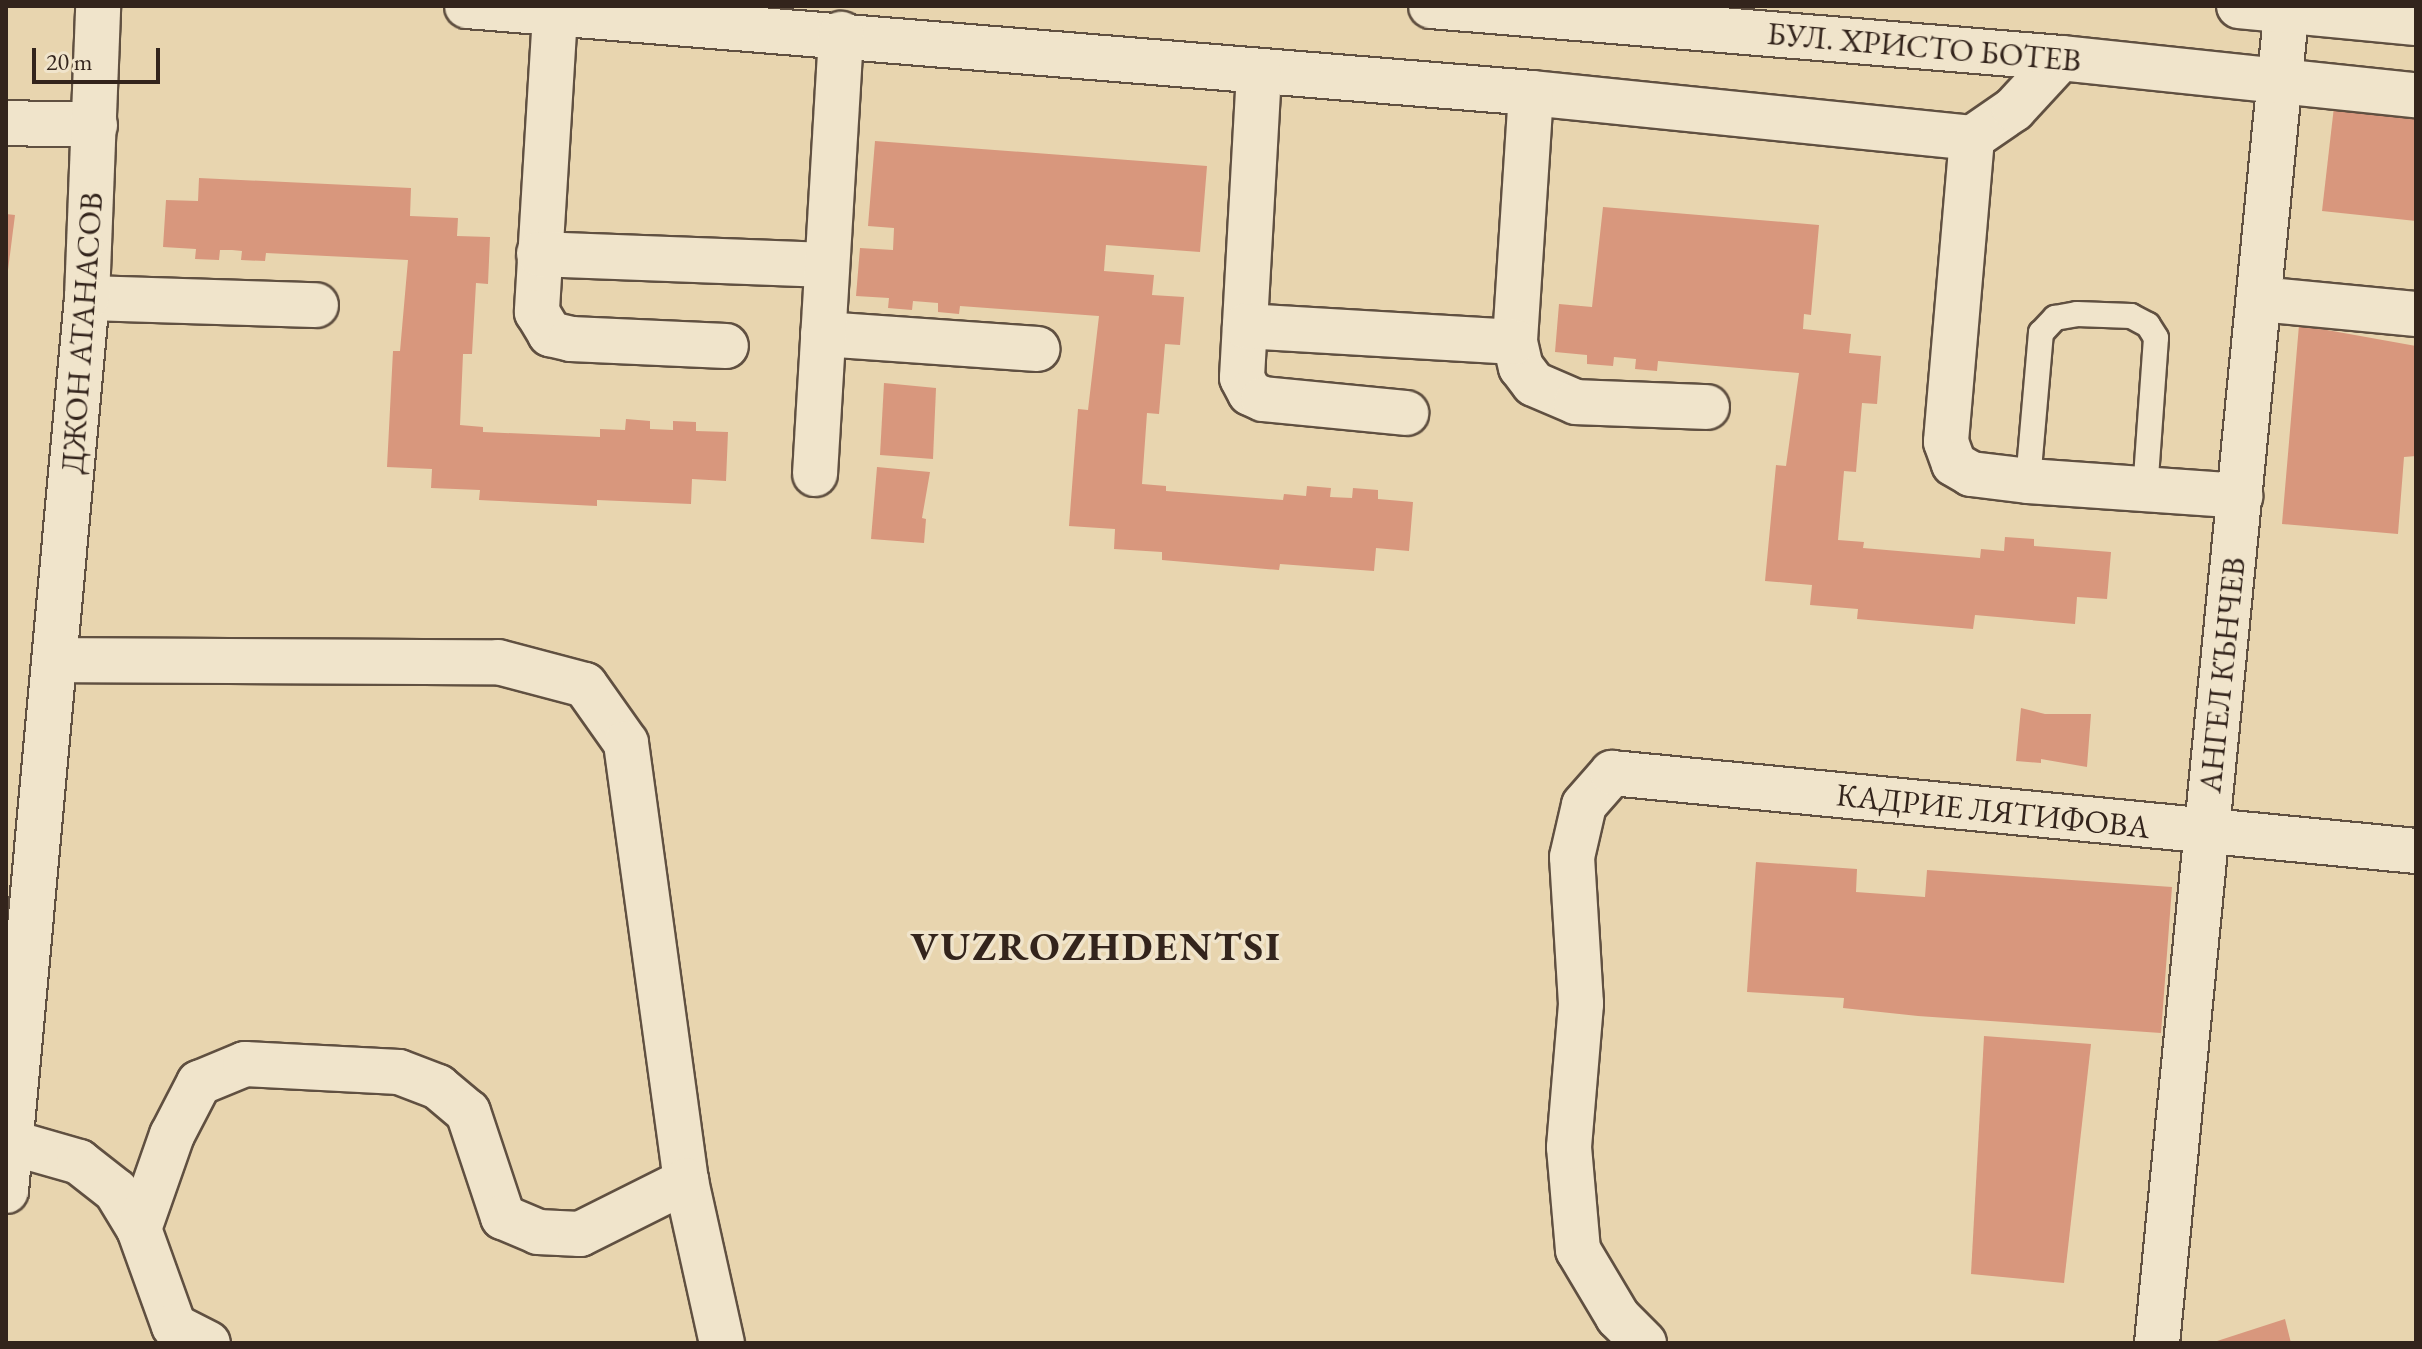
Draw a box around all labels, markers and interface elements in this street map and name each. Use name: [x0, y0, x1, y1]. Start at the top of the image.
street label: БУЛ. ХРИСТО БОТЕВ: [1765, 14, 2083, 80]
scale bar: [36, 32, 164, 82]
text: 20 m: [46, 46, 93, 77]
street label: ДЖОН АТАНАСОВ: [53, 191, 111, 475]
street label: АНГЕЛ КЪНЧЕВ: [2191, 555, 2253, 795]
street label: КАДРИЕ ЛЯТИФОВА: [1834, 775, 2152, 847]
district label: VUZROZHDENTSI: [910, 922, 1282, 970]

